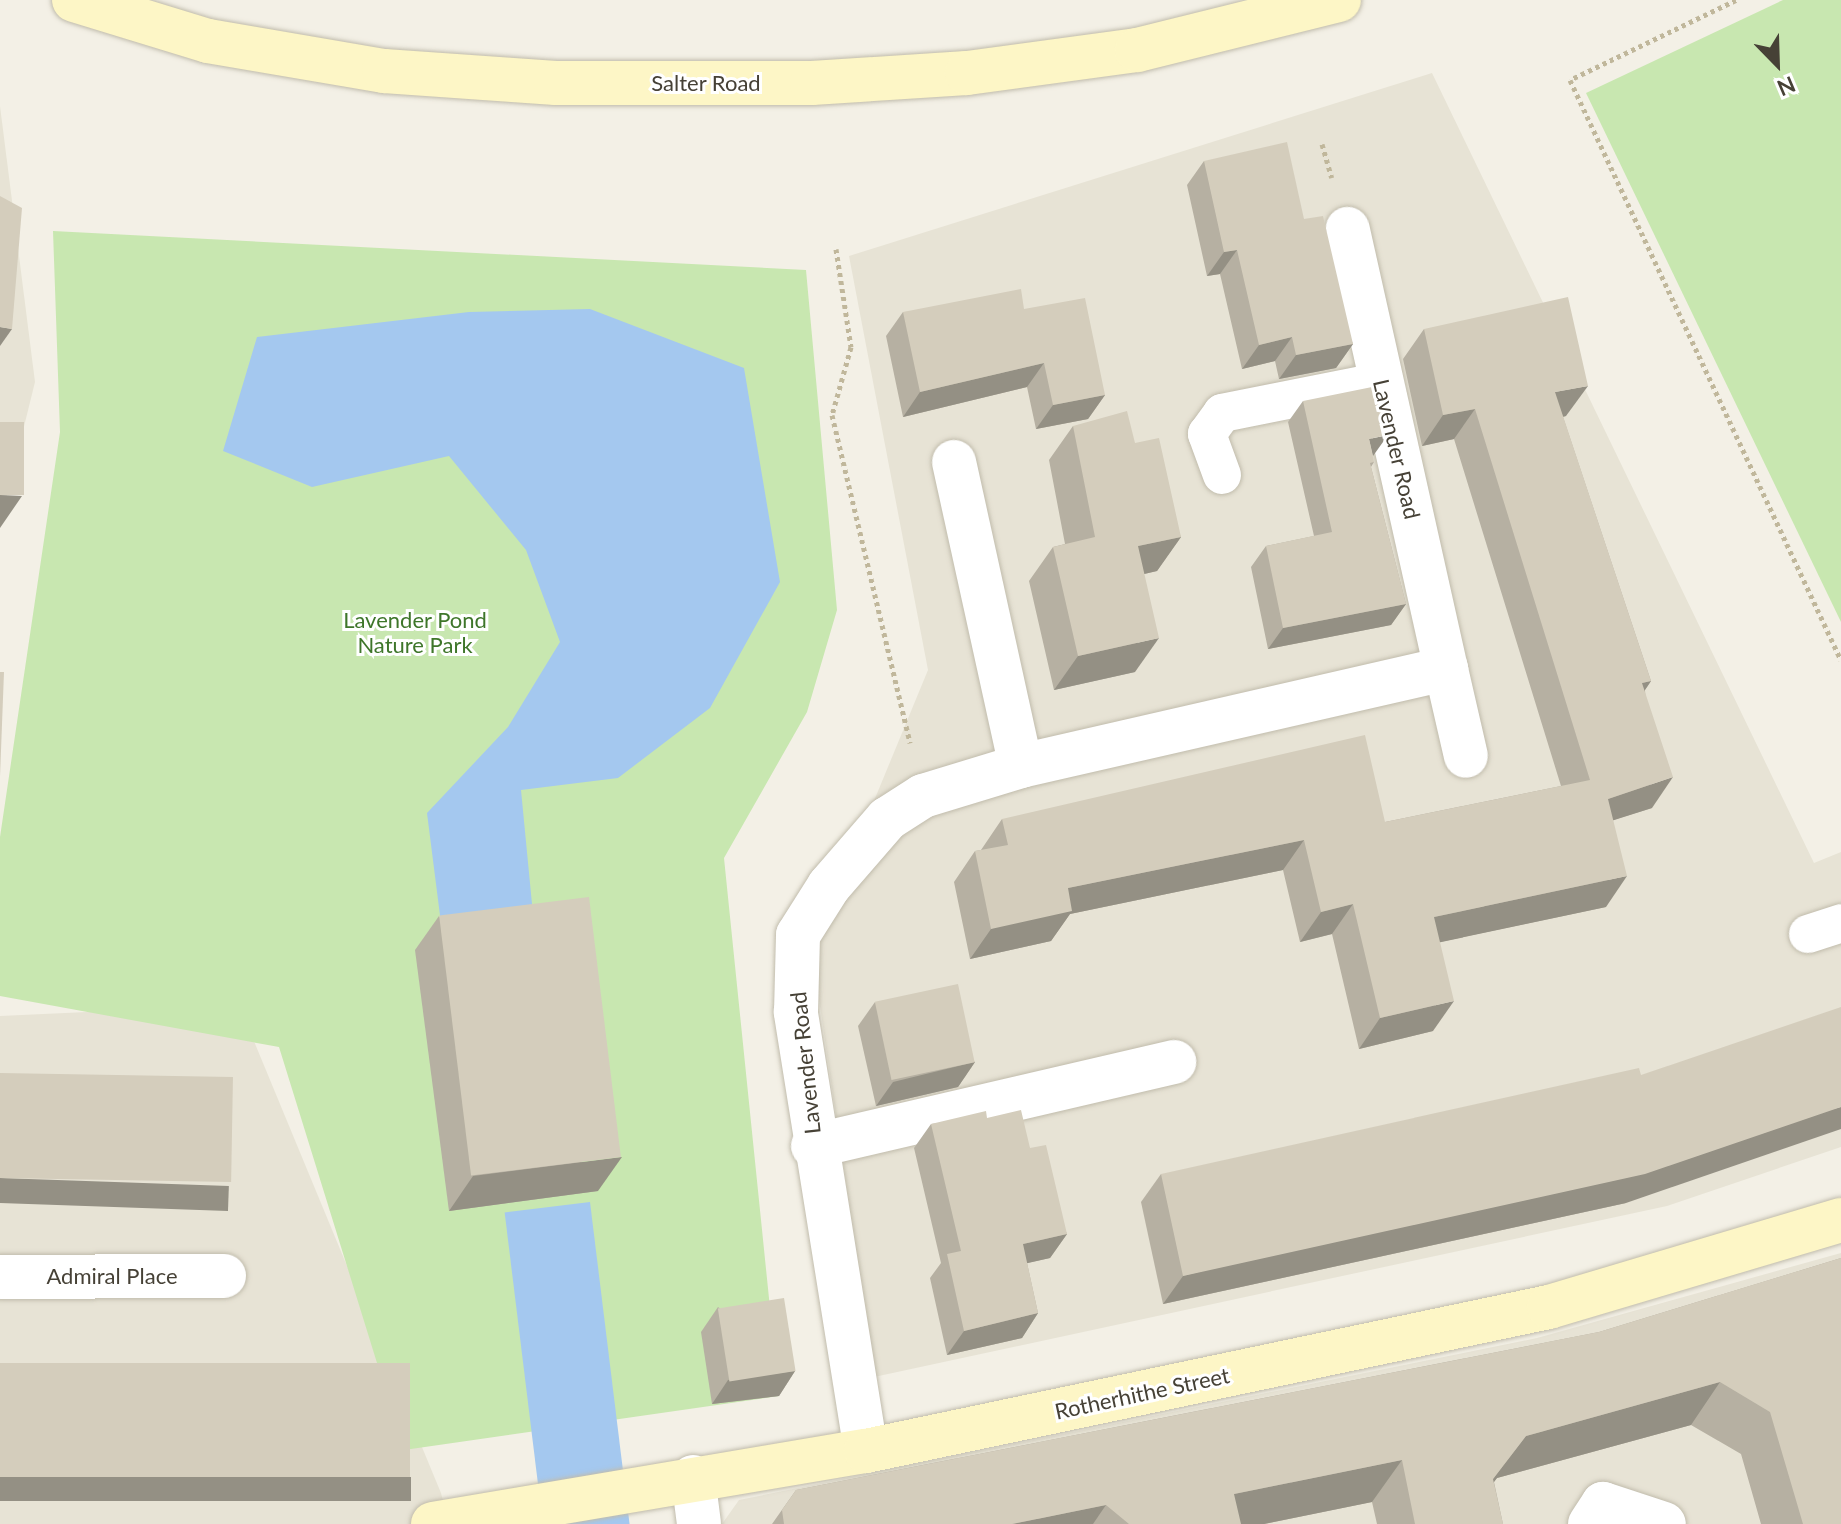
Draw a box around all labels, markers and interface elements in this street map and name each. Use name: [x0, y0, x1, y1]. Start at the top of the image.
north arrow: [1737, 24, 1817, 104]
street label: Salter Road: [651, 70, 761, 96]
text: N: [1774, 71, 1800, 102]
street label: Lavender Road: [1368, 376, 1426, 522]
park label: Lavender Pond Nature Park: [343, 606, 487, 658]
street label: Lavender Road: [784, 990, 826, 1136]
street label: Admiral Place: [46, 1263, 178, 1289]
street label: Rotherhithe Street: [1052, 1362, 1232, 1424]

